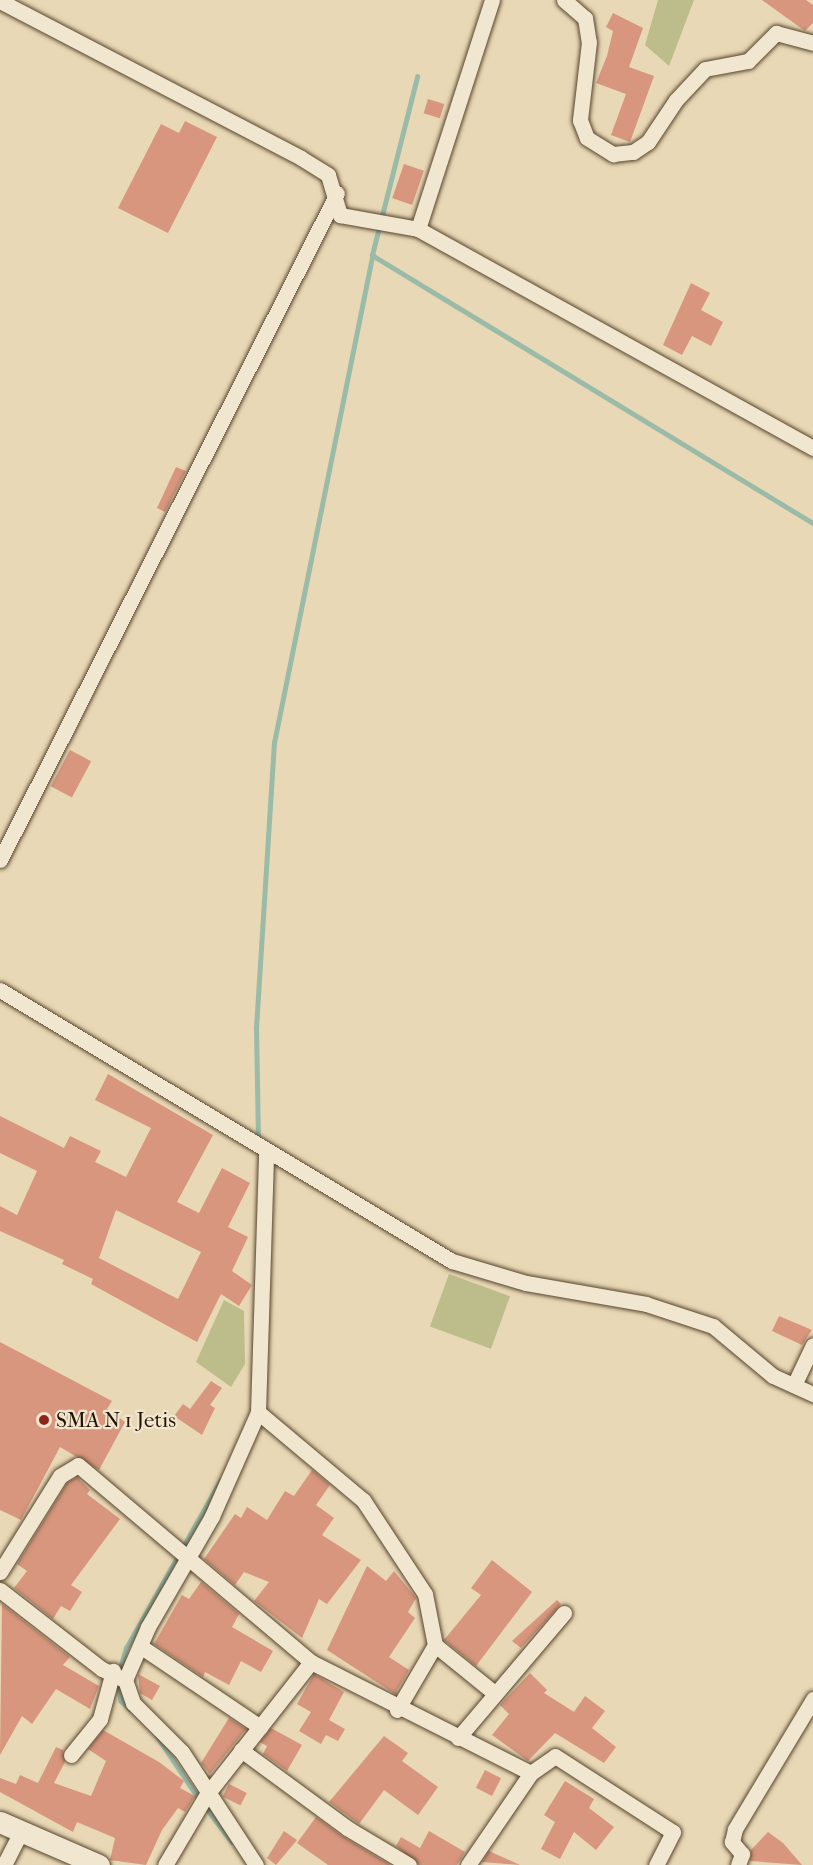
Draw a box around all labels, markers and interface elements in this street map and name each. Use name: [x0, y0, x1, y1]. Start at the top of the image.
place label: SMA N 1 Jetis: [56, 1407, 176, 1433]
marker: SMA N 1 Jetis: [37, 1413, 51, 1427]

